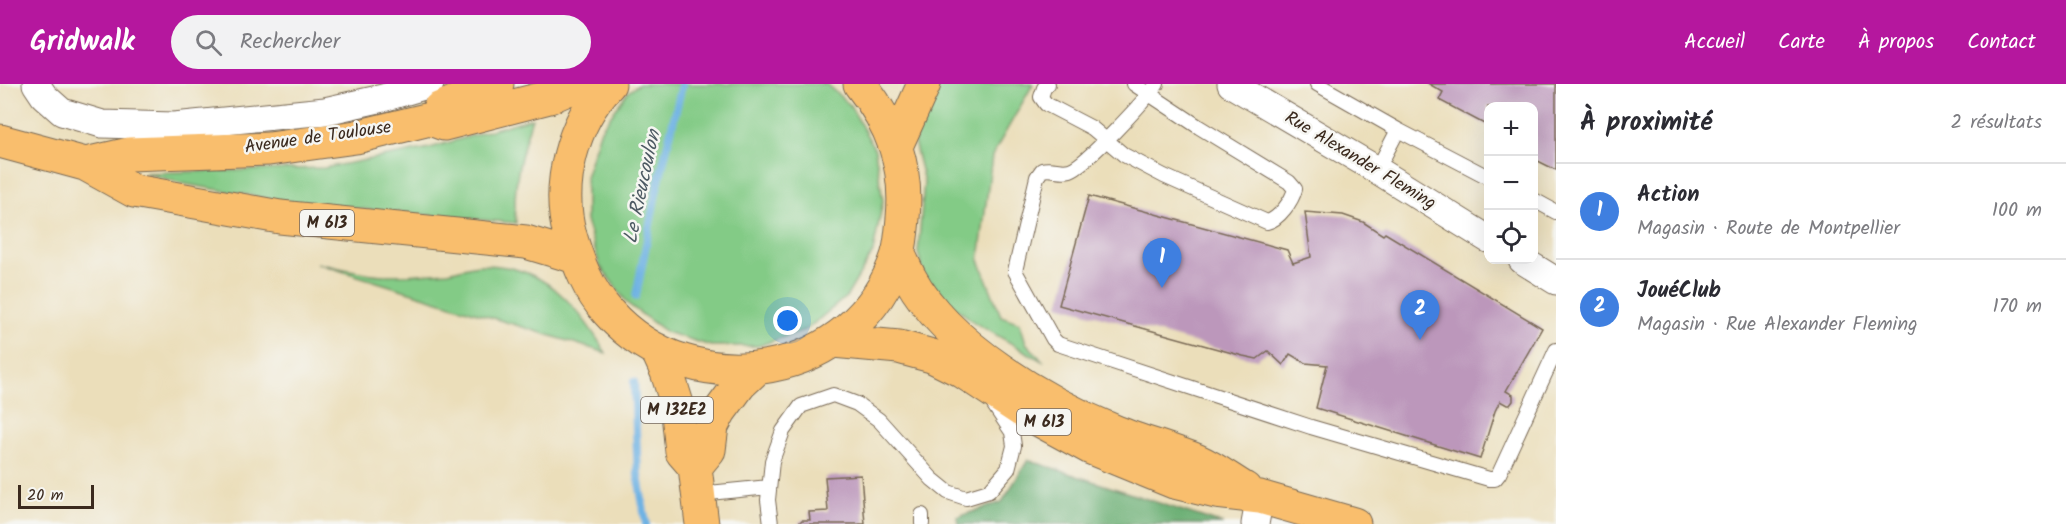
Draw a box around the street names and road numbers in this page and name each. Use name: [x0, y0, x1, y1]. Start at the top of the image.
street label: Rue Alexander Fleming: [1279, 104, 1441, 218]
street label: Avenue de Toulouse: [243, 113, 393, 163]
road number: M 613: [300, 210, 354, 236]
road number: M 132E2: [641, 397, 713, 423]
road number: M 613: [1017, 409, 1071, 435]

